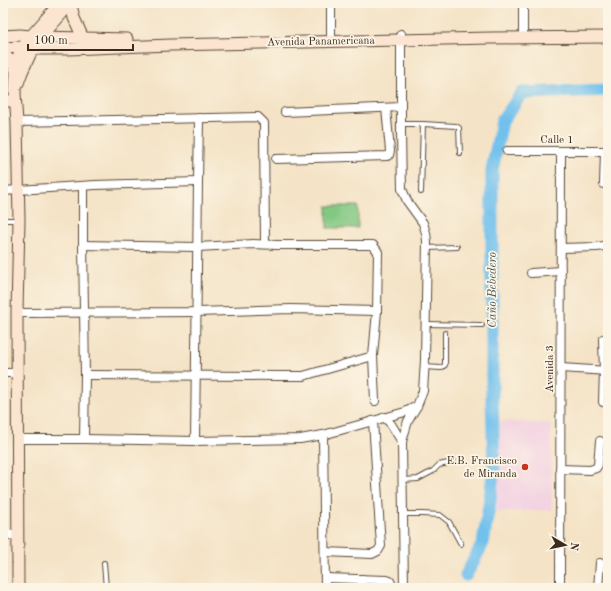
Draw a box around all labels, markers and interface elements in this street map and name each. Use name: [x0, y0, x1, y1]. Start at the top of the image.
scale bar: [28, 26, 133, 52]
text: 100 m: [34, 35, 68, 47]
street label: Avenida Panamericana: [267, 36, 376, 48]
street label: Calle 1: [540, 135, 574, 146]
water label: Caño Bebedero: [487, 251, 499, 328]
street label: Avenida 3: [545, 345, 556, 393]
place label: E.B. Francisco de Miranda: [446, 456, 518, 480]
marker: E.B. Francisco de Miranda: [520, 462, 530, 472]
north arrow: [545, 525, 585, 565]
text: N: [567, 541, 579, 552]

